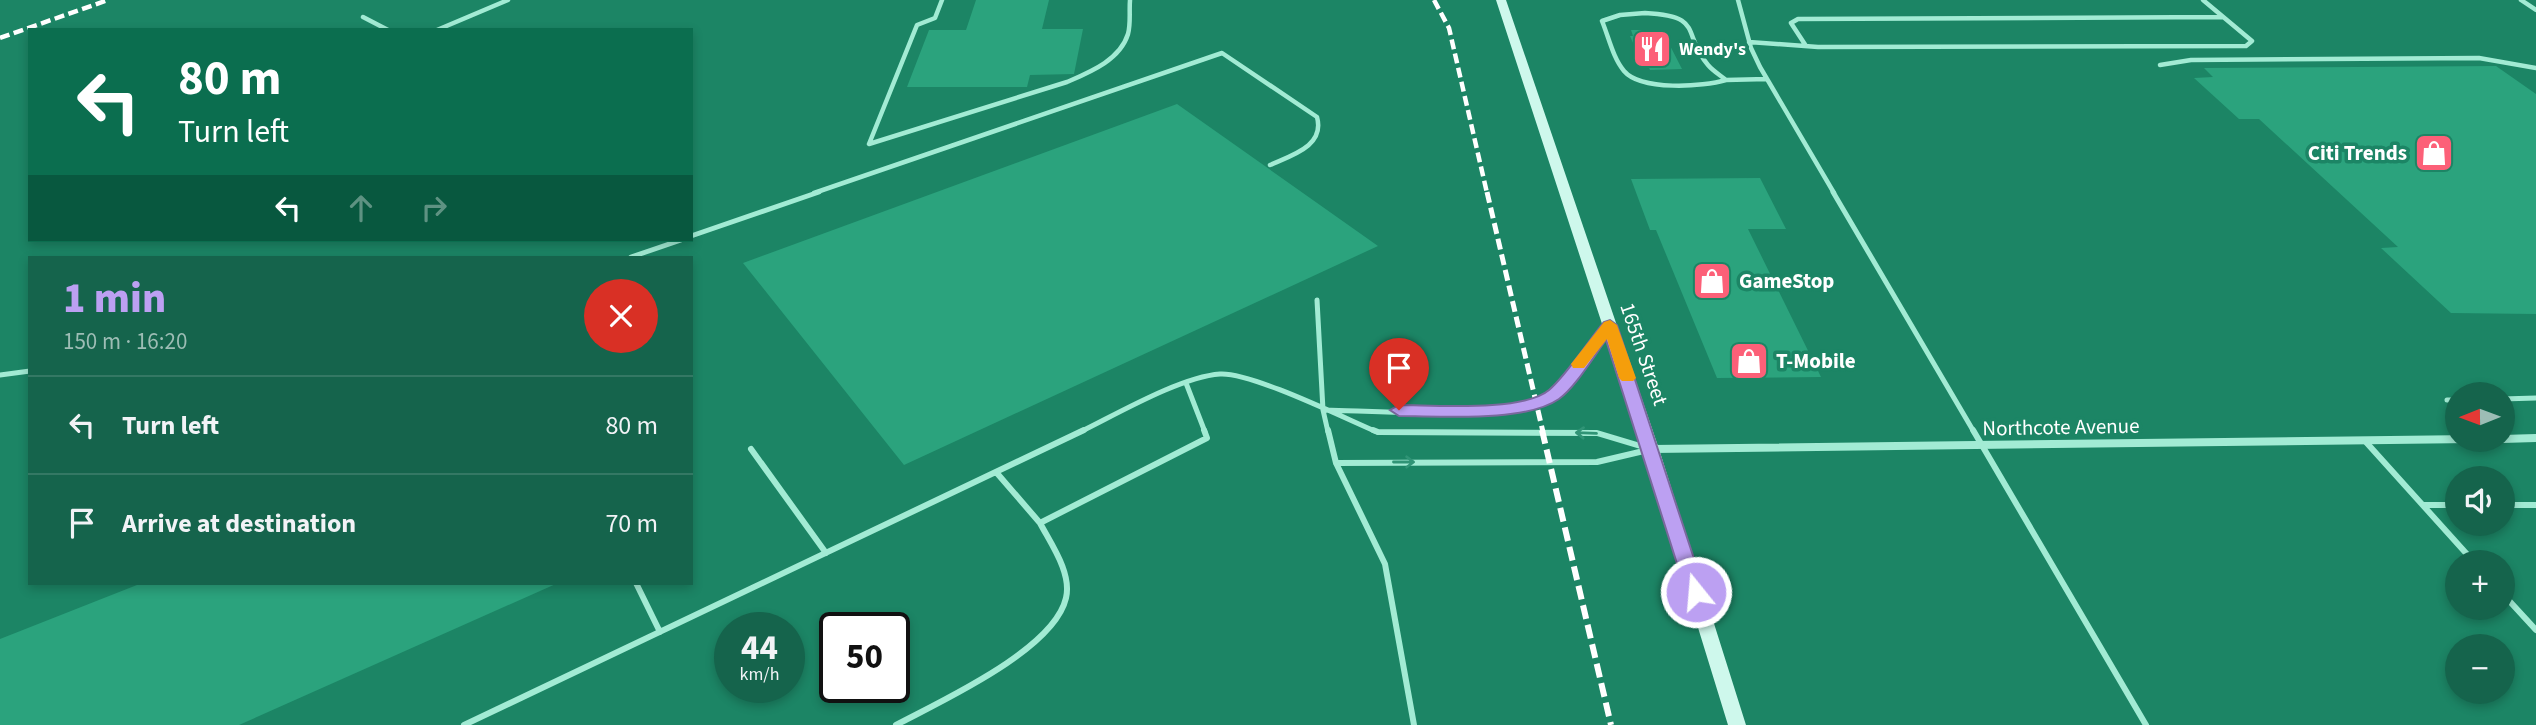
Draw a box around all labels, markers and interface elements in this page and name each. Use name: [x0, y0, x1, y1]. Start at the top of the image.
restaurant icon: Wendy's: [1631, 28, 1673, 70]
place label: Wendy's: [1679, 37, 1746, 62]
text: 80 m: [178, 44, 282, 114]
icon: left: [63, 56, 154, 147]
text: Turn left: [178, 109, 289, 155]
shop icon: Citi Trends: [2413, 132, 2455, 174]
place label: Citi Trends: [2308, 138, 2407, 168]
icon: left: [269, 189, 307, 227]
icon: ahead: [342, 189, 380, 227]
icon: right: [415, 189, 453, 227]
shop icon: GameStop: [1691, 260, 1733, 302]
place label: GameStop: [1739, 266, 1834, 296]
text: 1 min: [63, 269, 166, 329]
button: close: [584, 279, 658, 353]
street label: 165th Street: [1612, 299, 1676, 409]
text: 150 m · 16:20: [63, 325, 187, 358]
pin: [1369, 338, 1429, 410]
shop icon: T-Mobile: [1728, 340, 1770, 382]
place label: T-Mobile: [1776, 346, 1856, 376]
icon: arrive: [1380, 349, 1418, 387]
north arrow: [2445, 382, 2515, 452]
map controls: [2445, 382, 2515, 704]
icon: left: [63, 406, 101, 444]
text: Turn left: [122, 407, 219, 444]
text: 80 m: [605, 407, 658, 444]
street label: Northcote Avenue: [1982, 411, 2140, 443]
one-way arrow: [1574, 426, 1597, 439]
one-way arrow: [1392, 455, 1415, 469]
button: sound: [2445, 466, 2515, 536]
icon: arrive: [63, 504, 101, 542]
text: Arrive at destination: [122, 505, 356, 542]
text: 70 m: [605, 505, 658, 542]
button: +: [2445, 550, 2515, 620]
position arrow: [1659, 555, 1733, 629]
speed limit sign: 50: [819, 612, 910, 703]
text: 44: [741, 623, 778, 673]
button: −: [2445, 634, 2515, 704]
text: km/h: [740, 662, 779, 687]

